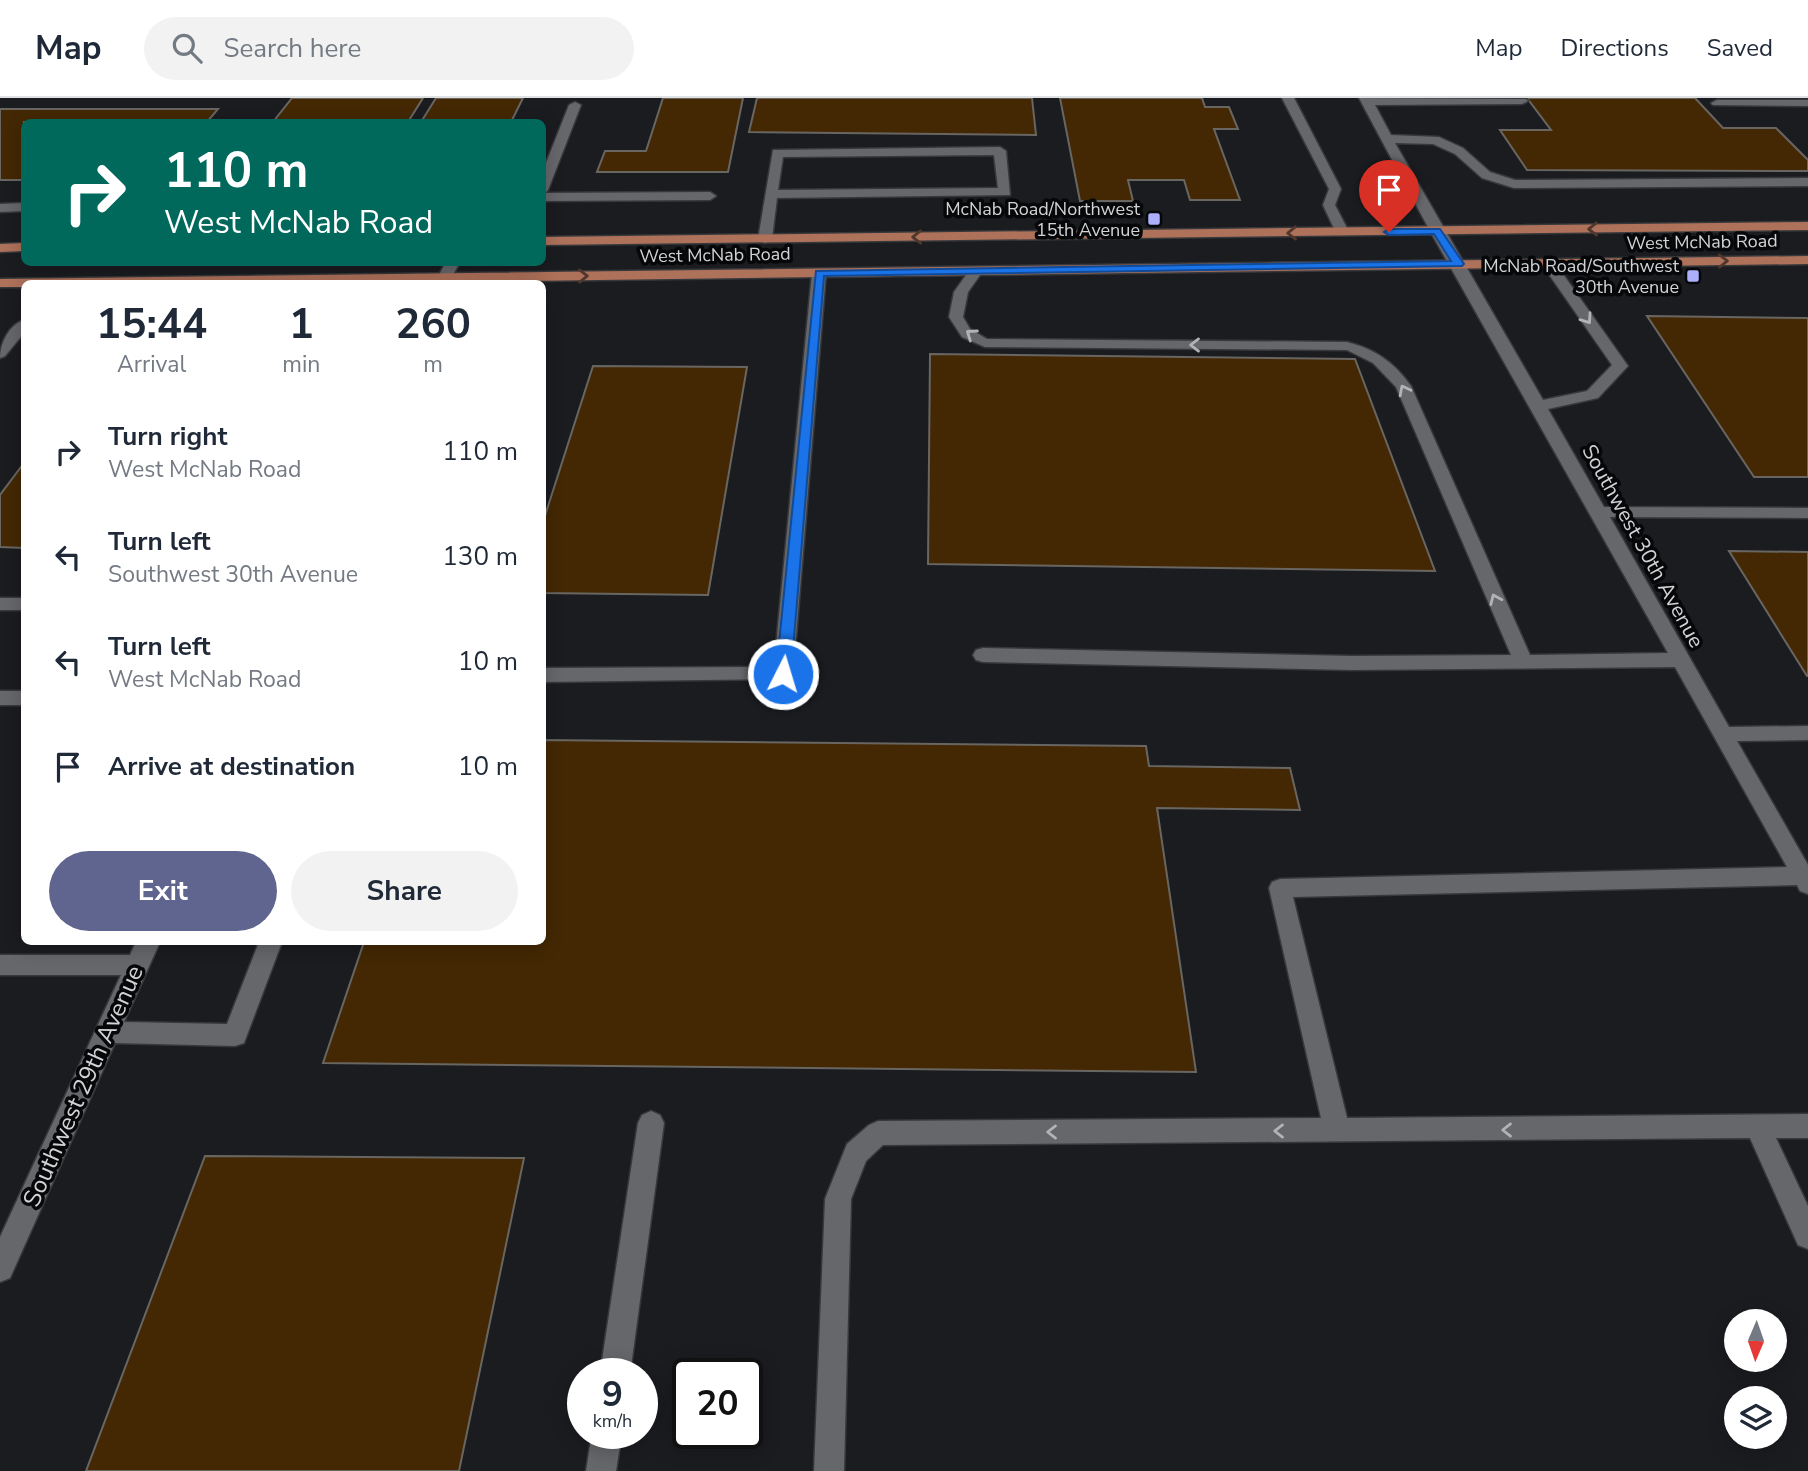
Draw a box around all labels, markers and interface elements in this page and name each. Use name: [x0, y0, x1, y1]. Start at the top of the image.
search box: [144, 17, 634, 80]
text: Map: [35, 26, 102, 71]
icon: search: [168, 29, 206, 67]
text: Search here: [224, 31, 361, 66]
text: Map: [1475, 32, 1522, 64]
text: Directions: [1560, 32, 1669, 64]
text: Saved: [1707, 32, 1773, 64]
text: 110 m: [164, 137, 308, 204]
icon: right: [49, 147, 140, 238]
pin: [1359, 160, 1419, 232]
icon: arrive: [1370, 171, 1408, 209]
place label: McNab Road/Northwest 15th Avenue: [945, 197, 1141, 242]
text: West McNab Road: [164, 201, 433, 244]
marker: McNab Road/Northwest 15th Avenue: [1146, 211, 1162, 227]
one-way arrow: [1587, 221, 1598, 237]
one-way arrow: [1286, 225, 1297, 241]
one-way arrow: [912, 229, 922, 245]
street label: West McNab Road: [1626, 229, 1778, 255]
street label: West McNab Road: [639, 242, 791, 268]
one-way arrow: [1718, 253, 1728, 269]
place label: McNab Road/Southwest 30th Avenue: [1483, 254, 1680, 299]
marker: McNab Road/Southwest 30th Avenue: [1685, 268, 1701, 284]
one-way arrow: [577, 269, 588, 284]
text: 15:44: [96, 296, 207, 353]
text: 1: [289, 296, 314, 353]
text: 260: [395, 296, 471, 353]
one-way arrow: [1579, 311, 1591, 324]
one-way arrow: [966, 330, 979, 342]
one-way arrow: [1190, 337, 1200, 353]
text: Arrival: [117, 349, 186, 380]
text: min: [282, 349, 320, 380]
text: m: [423, 349, 443, 380]
one-way arrow: [1398, 385, 1412, 398]
text: Turn right: [108, 419, 227, 454]
icon: right: [49, 433, 87, 471]
text: 110 m: [442, 434, 518, 469]
street label: Southwest 30th Avenue: [1575, 439, 1711, 653]
text: West McNab Road: [108, 454, 301, 485]
text: Turn left: [108, 524, 211, 559]
icon: left: [49, 538, 87, 576]
text: 130 m: [442, 539, 518, 574]
text: Southwest 30th Avenue: [108, 559, 358, 590]
one-way arrow: [1489, 593, 1503, 606]
text: Turn left: [108, 629, 211, 664]
position arrow: [746, 637, 820, 711]
icon: left: [49, 643, 87, 681]
text: 10 m: [458, 644, 518, 679]
text: West McNab Road: [108, 664, 301, 695]
icon: arrive: [49, 748, 87, 786]
text: Arrive at destination: [108, 749, 355, 784]
text: 10 m: [458, 749, 518, 784]
button: Exit: [49, 851, 277, 931]
button: Share: [291, 851, 518, 931]
street label: Southwest 29th Avenue: [15, 960, 151, 1212]
one-way arrow: [1501, 1122, 1511, 1138]
one-way arrow: [1273, 1123, 1284, 1139]
one-way arrow: [1046, 1124, 1056, 1140]
north arrow: [1724, 1309, 1787, 1372]
map controls: [1724, 1309, 1787, 1449]
speed limit sign: 20: [672, 1358, 763, 1449]
text: 9: [602, 1371, 623, 1418]
button: layers: [1724, 1386, 1787, 1449]
text: km/h: [593, 1409, 632, 1433]

